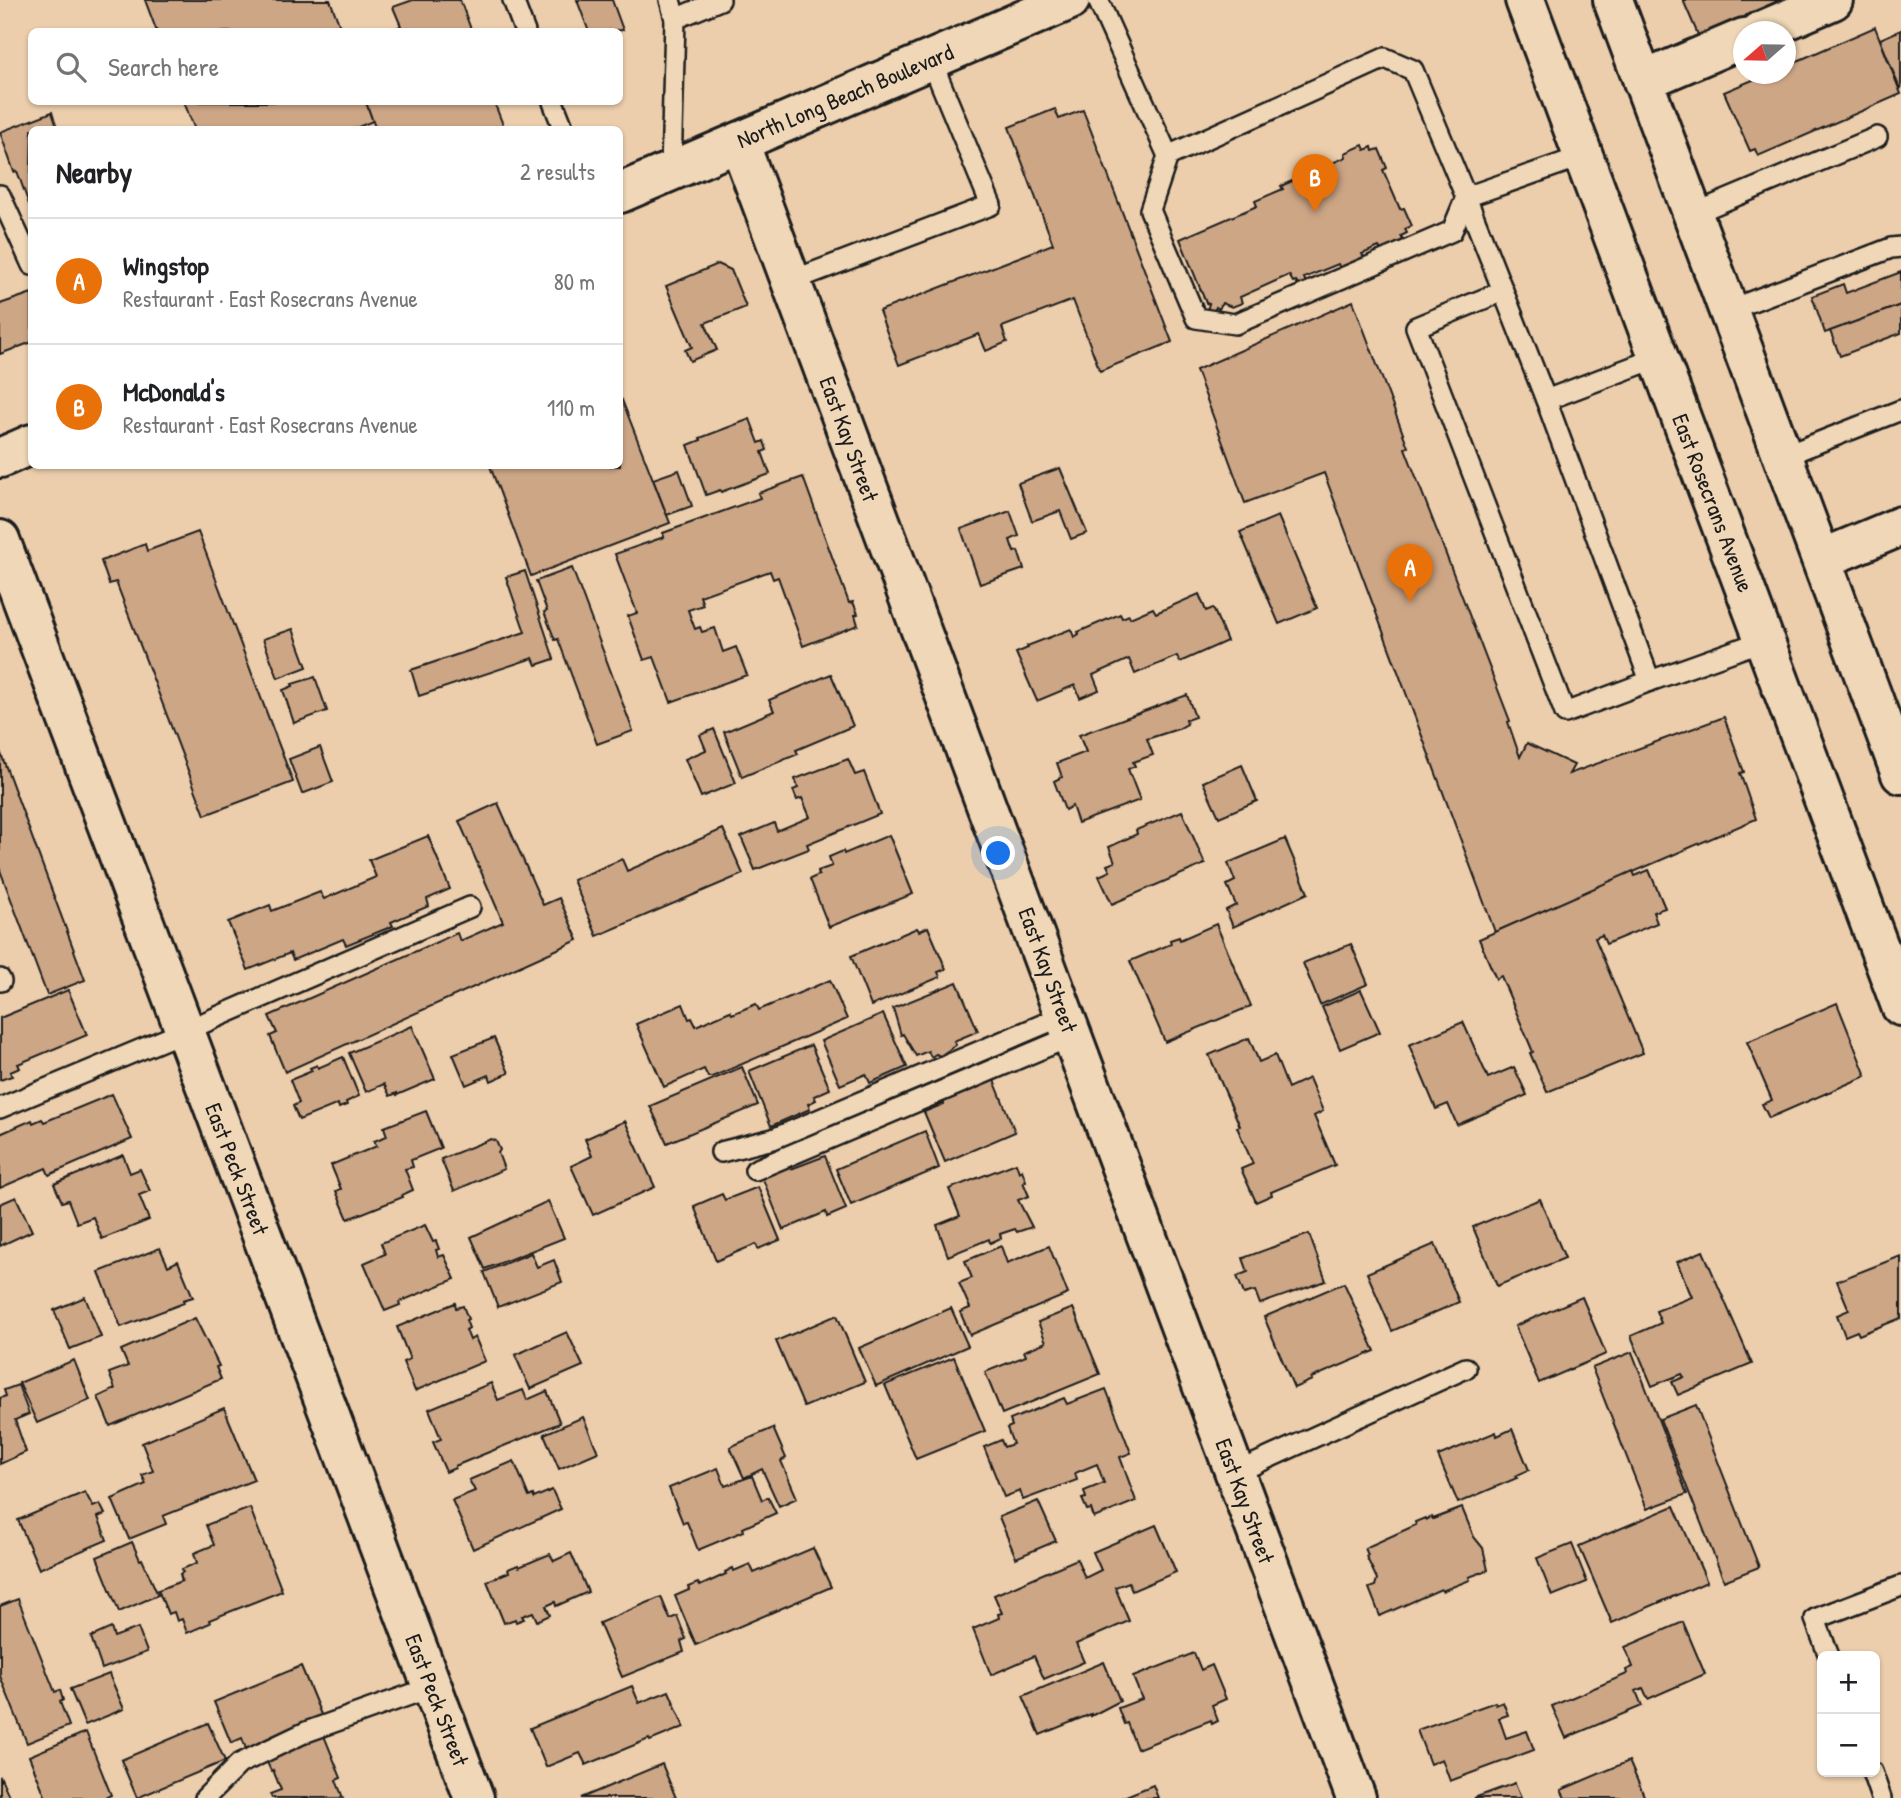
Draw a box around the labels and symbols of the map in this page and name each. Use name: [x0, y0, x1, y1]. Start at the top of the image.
north arrow: [1733, 21, 1796, 84]
street label: North Long Beach Boulevard: [732, 36, 958, 155]
pin: B: [1292, 154, 1338, 212]
street label: East Kay Street: [813, 372, 887, 507]
street label: East Rosecrans Avenue: [1665, 409, 1762, 596]
pin: A: [1387, 544, 1433, 602]
your location: [981, 836, 1015, 870]
street label: East Kay Street: [1012, 903, 1086, 1038]
street label: East Peck Street: [198, 1098, 277, 1240]
street label: East Kay Street: [1209, 1434, 1283, 1569]
street label: East Peck Street: [398, 1629, 477, 1771]

